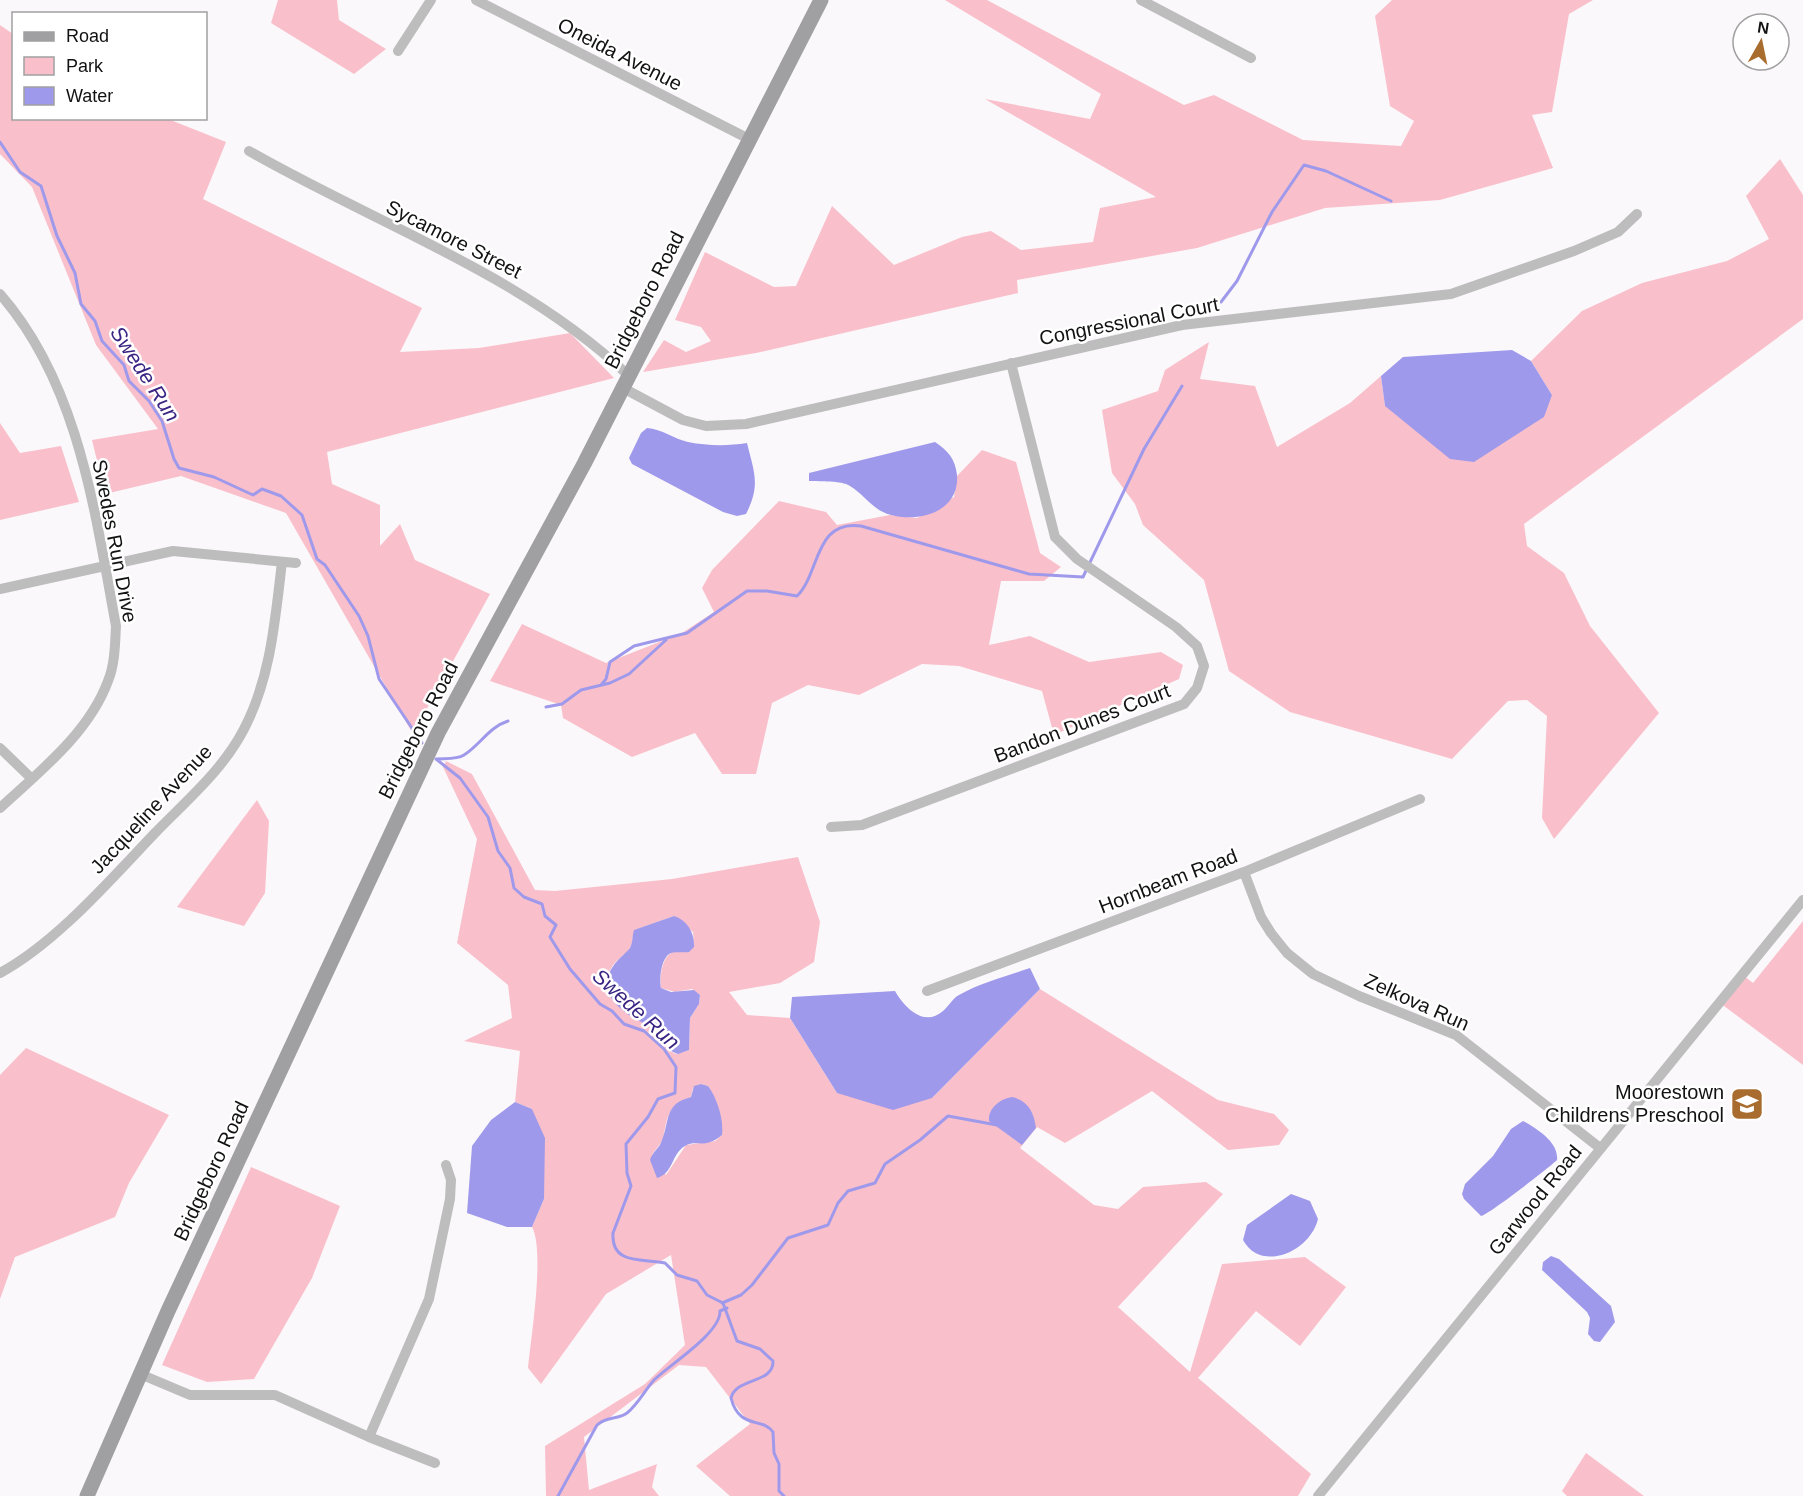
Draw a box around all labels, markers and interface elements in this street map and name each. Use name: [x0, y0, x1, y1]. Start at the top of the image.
legend: [12, 12, 207, 120]
north arrow: [1731, 12, 1791, 72]
street label: Oneida Avenue: [554, 13, 686, 95]
text: N: [1756, 18, 1770, 37]
text: Road: [66, 26, 109, 46]
text: Park: [66, 56, 104, 76]
text: Water: [66, 86, 113, 106]
street label: Sycamore Street: [383, 195, 526, 283]
street label: Bridgeboro Road: [600, 228, 688, 372]
street label: Congressional Court: [1037, 293, 1221, 349]
water label: Swede Run: [106, 322, 185, 426]
street label: Swedes Run Drive: [88, 458, 142, 624]
street label: Bridgeboro Road: [374, 658, 462, 802]
street label: Bandon Dunes Court: [991, 679, 1174, 767]
street label: Jacqueline Avenue: [86, 740, 216, 878]
street label: Hornbeam Road: [1096, 844, 1240, 918]
water label: Swede Run: [588, 964, 684, 1054]
street label: Zelkova Run: [1361, 969, 1473, 1035]
place label: Moorestown Childrens Preschool: [1545, 1081, 1724, 1126]
school or university icon: Moorestown Childrens Preschool: [1729, 1086, 1765, 1122]
street label: Bridgeboro Road: [169, 1098, 253, 1244]
street label: Garwood Road: [1484, 1141, 1586, 1259]

